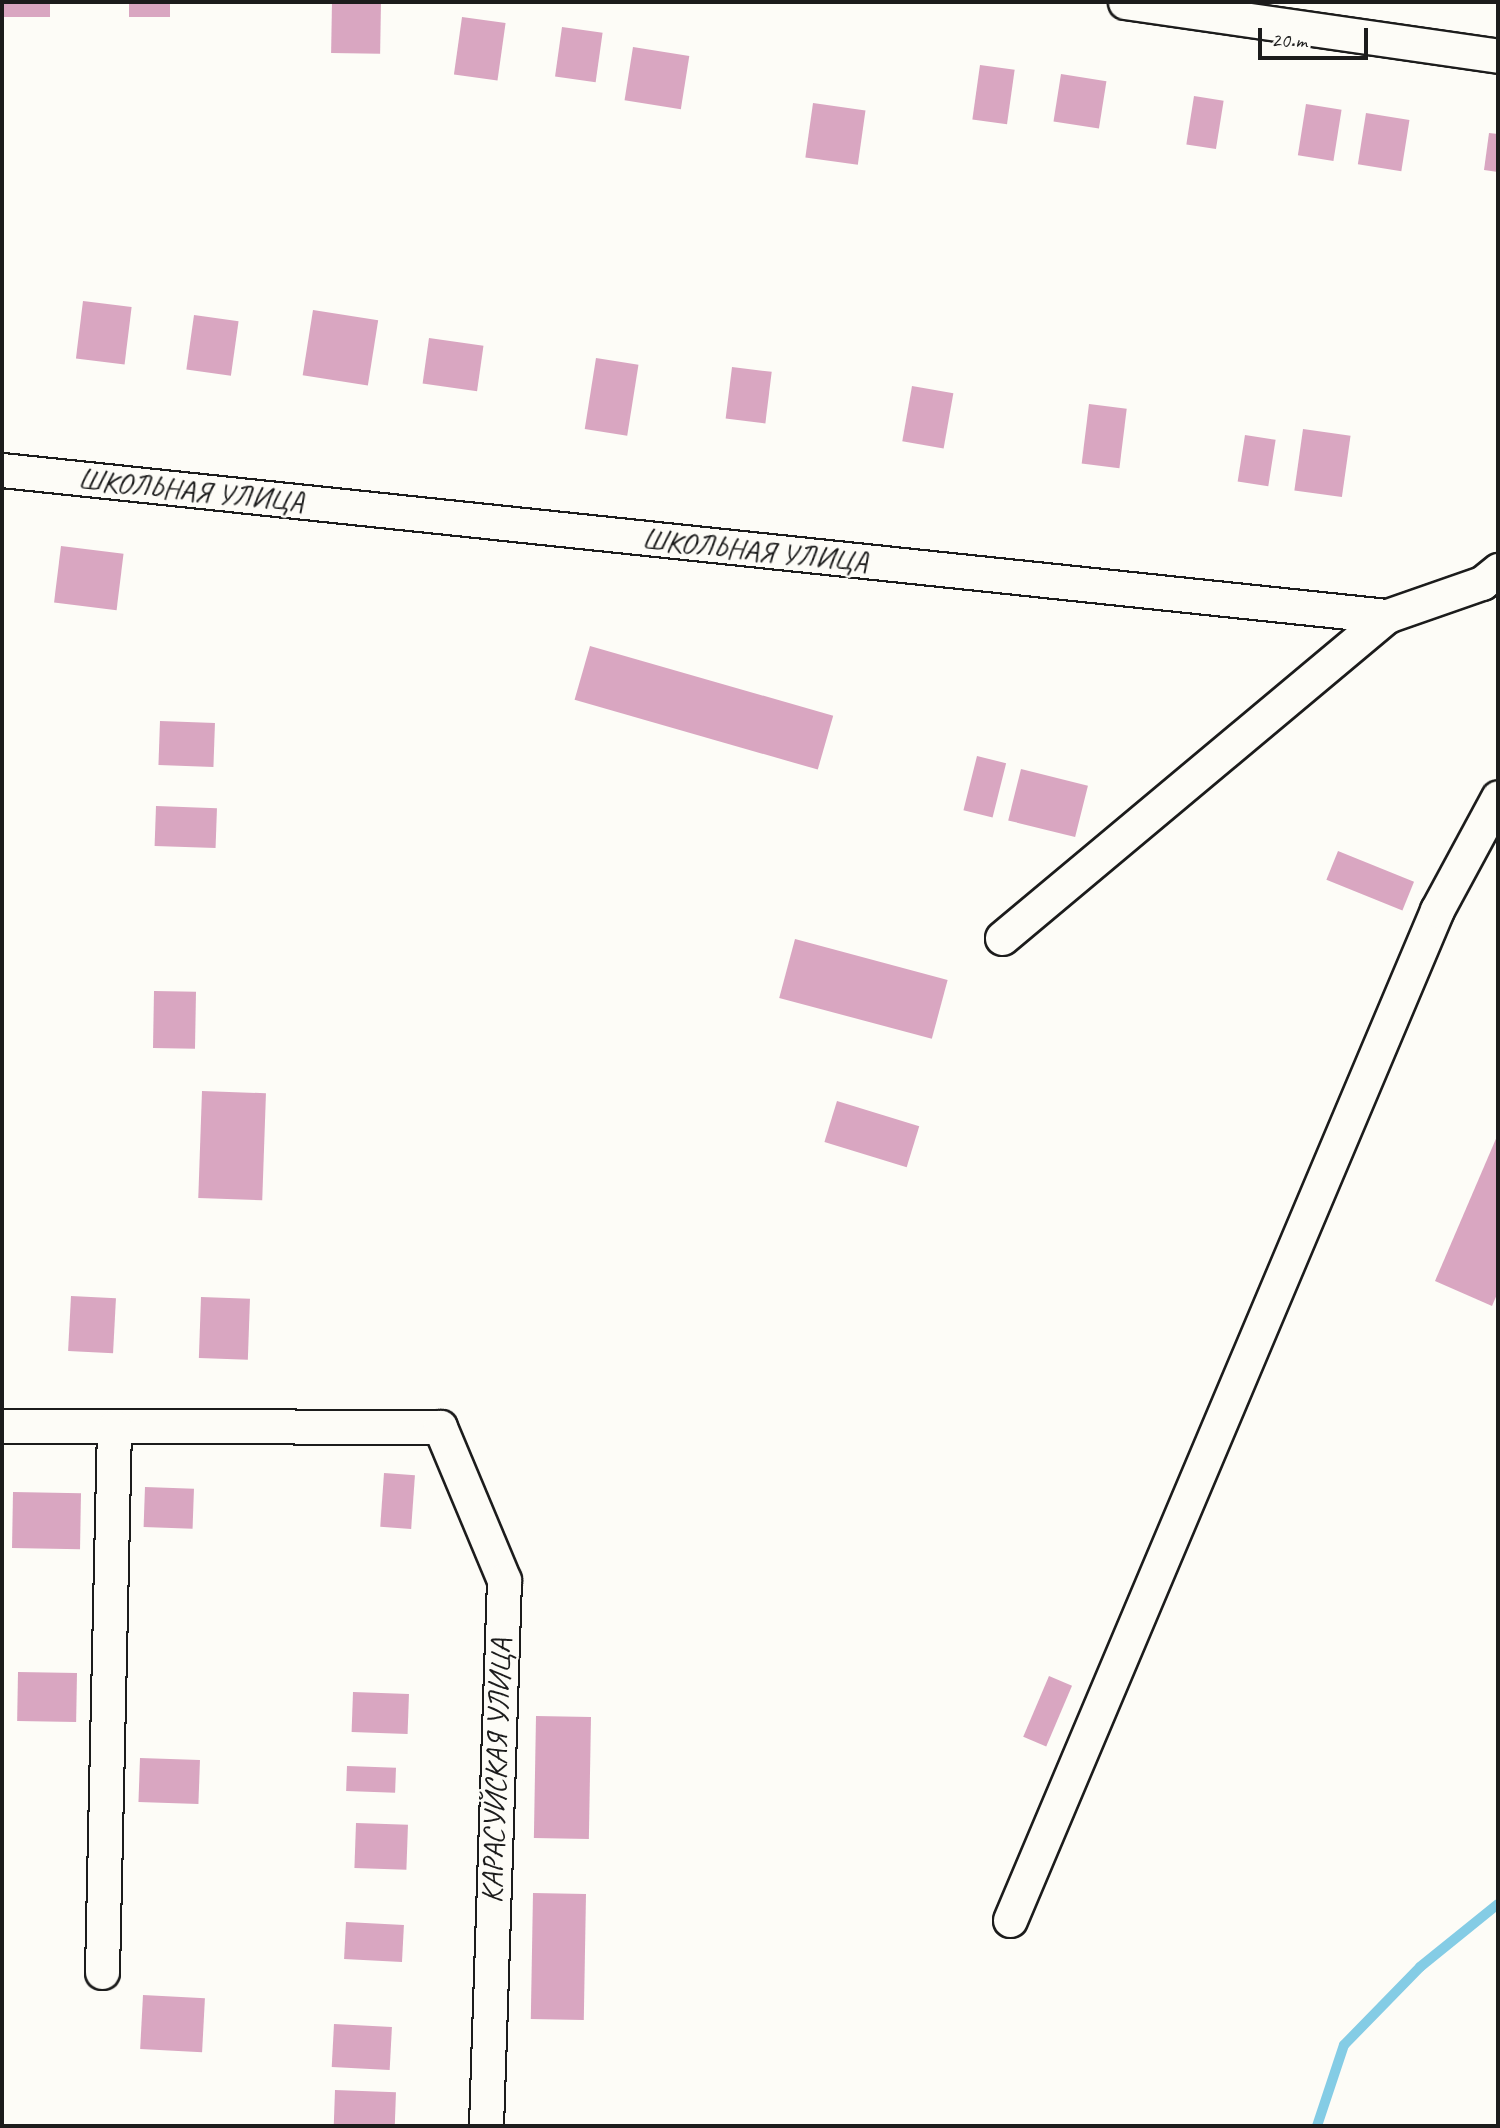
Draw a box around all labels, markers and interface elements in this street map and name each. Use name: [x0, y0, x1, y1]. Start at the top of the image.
scale bar: [1262, 14, 1372, 58]
text: 20 m: [1271, 27, 1307, 53]
street label: ШКОЛЬНАЯ УЛИЦА: [76, 460, 306, 520]
street label: ШКОЛЬНАЯ УЛИЦА: [640, 520, 870, 580]
street label: КАРАСУЙСКАЯ УЛИЦА: [473, 1639, 519, 1903]

